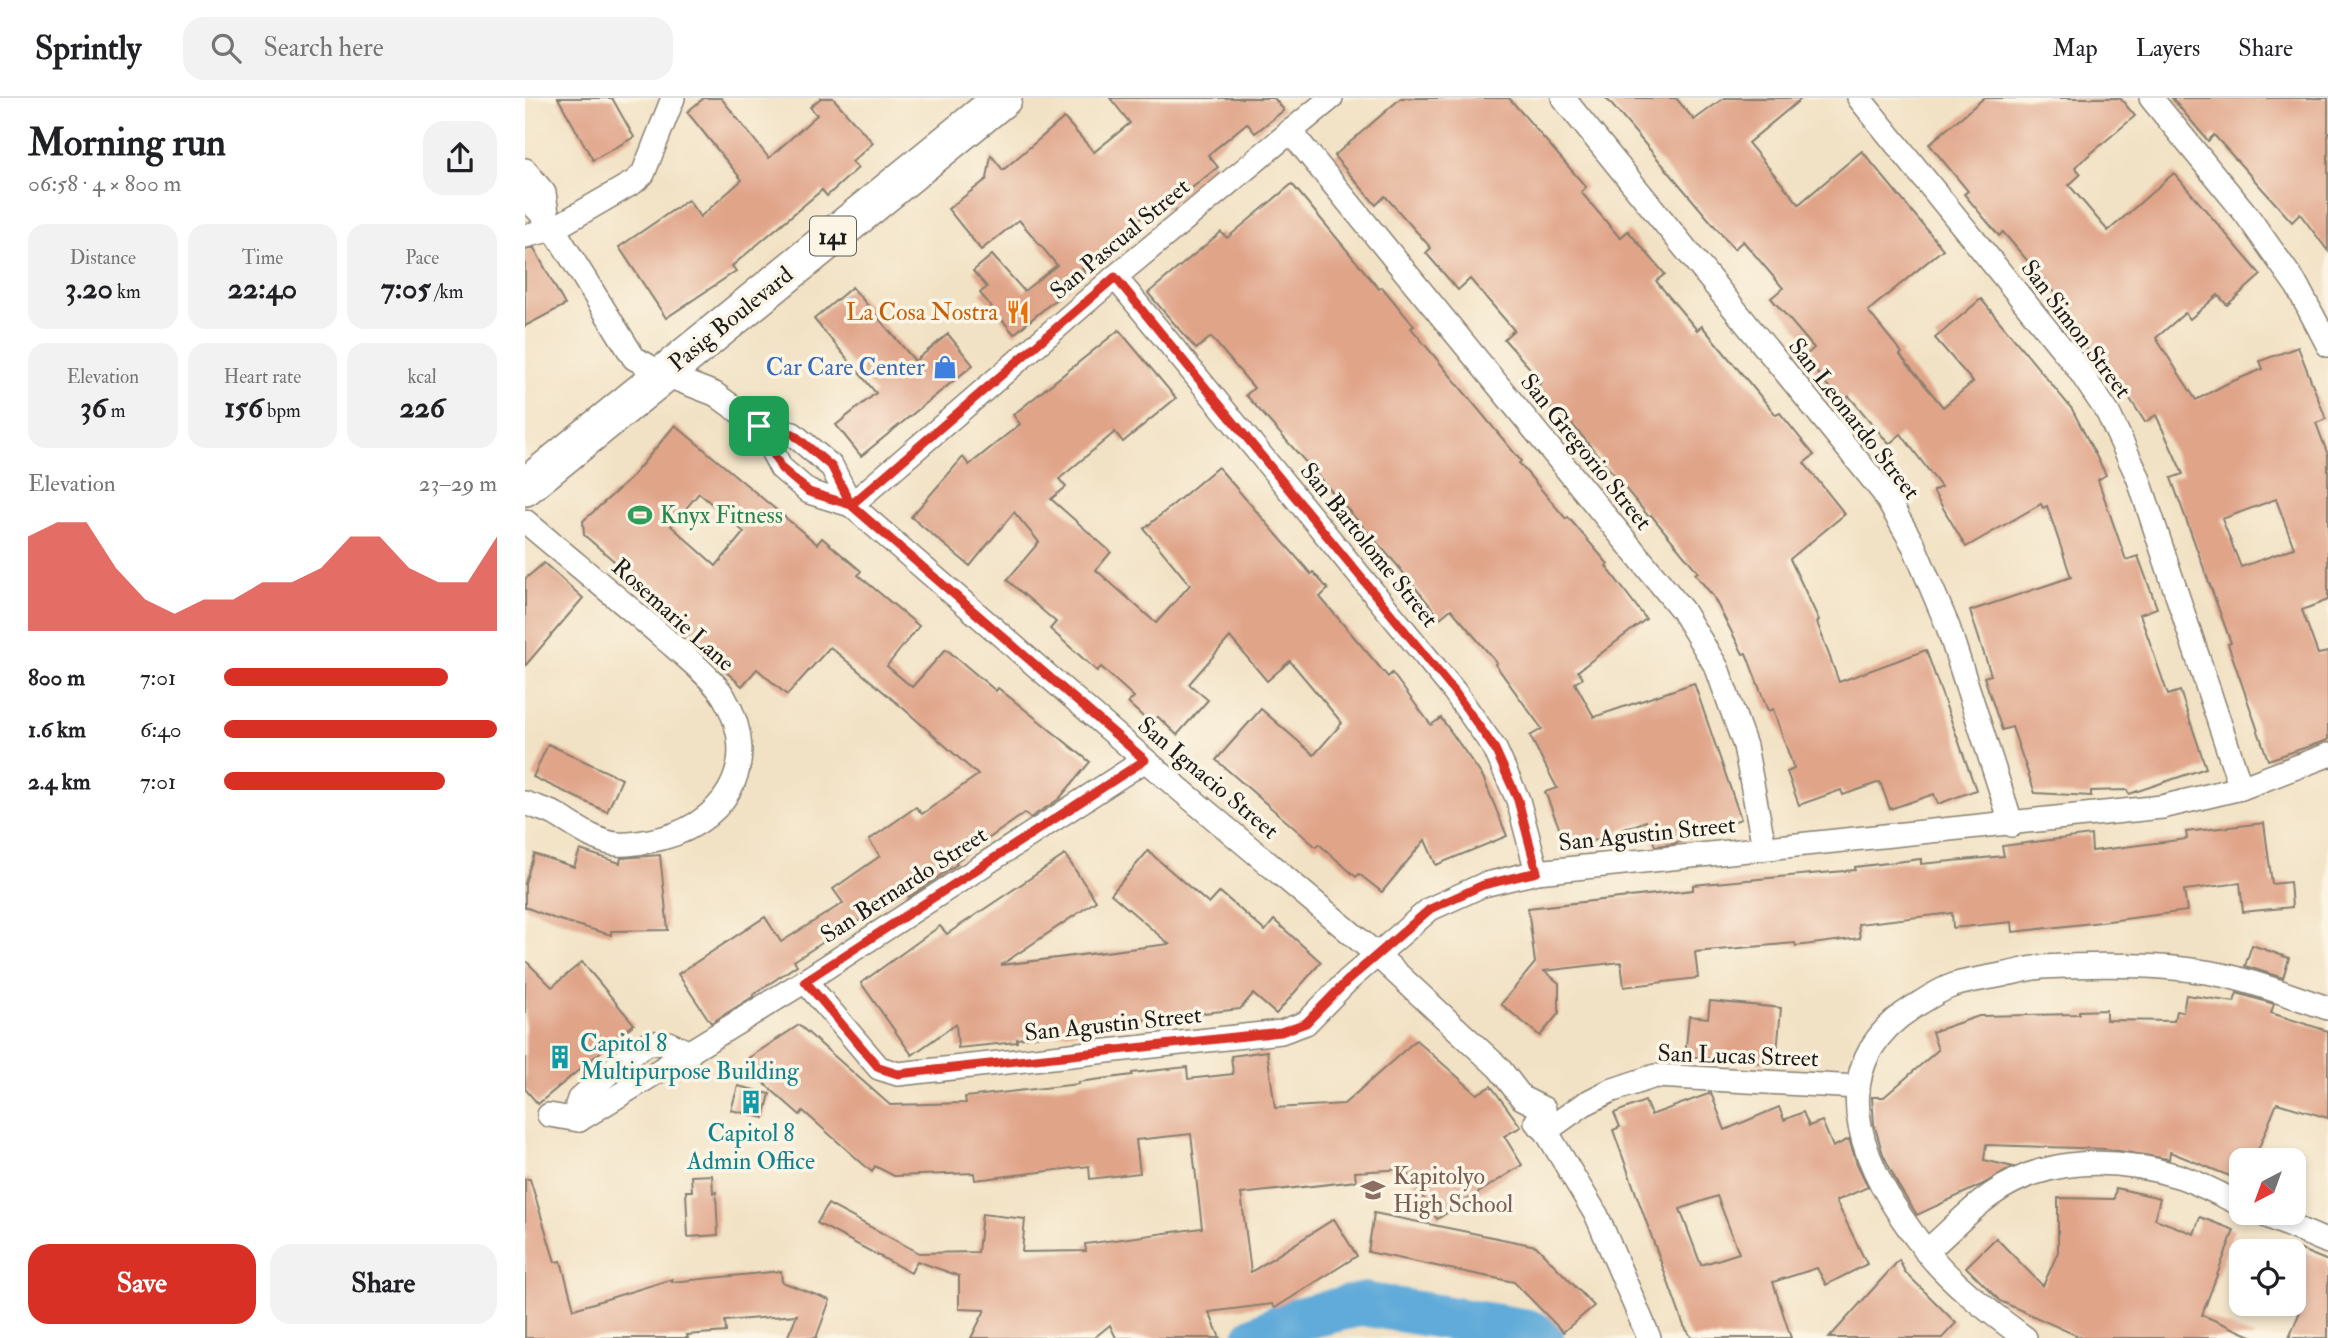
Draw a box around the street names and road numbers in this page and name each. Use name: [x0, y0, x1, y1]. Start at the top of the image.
street label: San Pascual Street: [1044, 171, 1196, 307]
road number: 141: [810, 217, 856, 256]
street label: San Simon Street: [2014, 254, 2138, 405]
street label: Pasig Boulevard: [662, 259, 800, 379]
street label: San Leonardo Street: [1781, 332, 1927, 506]
street label: San Gregorio Street: [1513, 367, 1659, 537]
street label: San Bartolome Street: [1293, 456, 1445, 634]
street label: Rosemarie Lane: [605, 552, 741, 678]
street label: San Ignacio Street: [1131, 710, 1285, 846]
street label: San Agustin Street: [1557, 809, 1737, 859]
street label: San Bernardo Street: [815, 819, 993, 950]
street label: San Agustin Street: [1023, 999, 1203, 1049]
street label: San Lucas Street: [1657, 1038, 1819, 1074]

